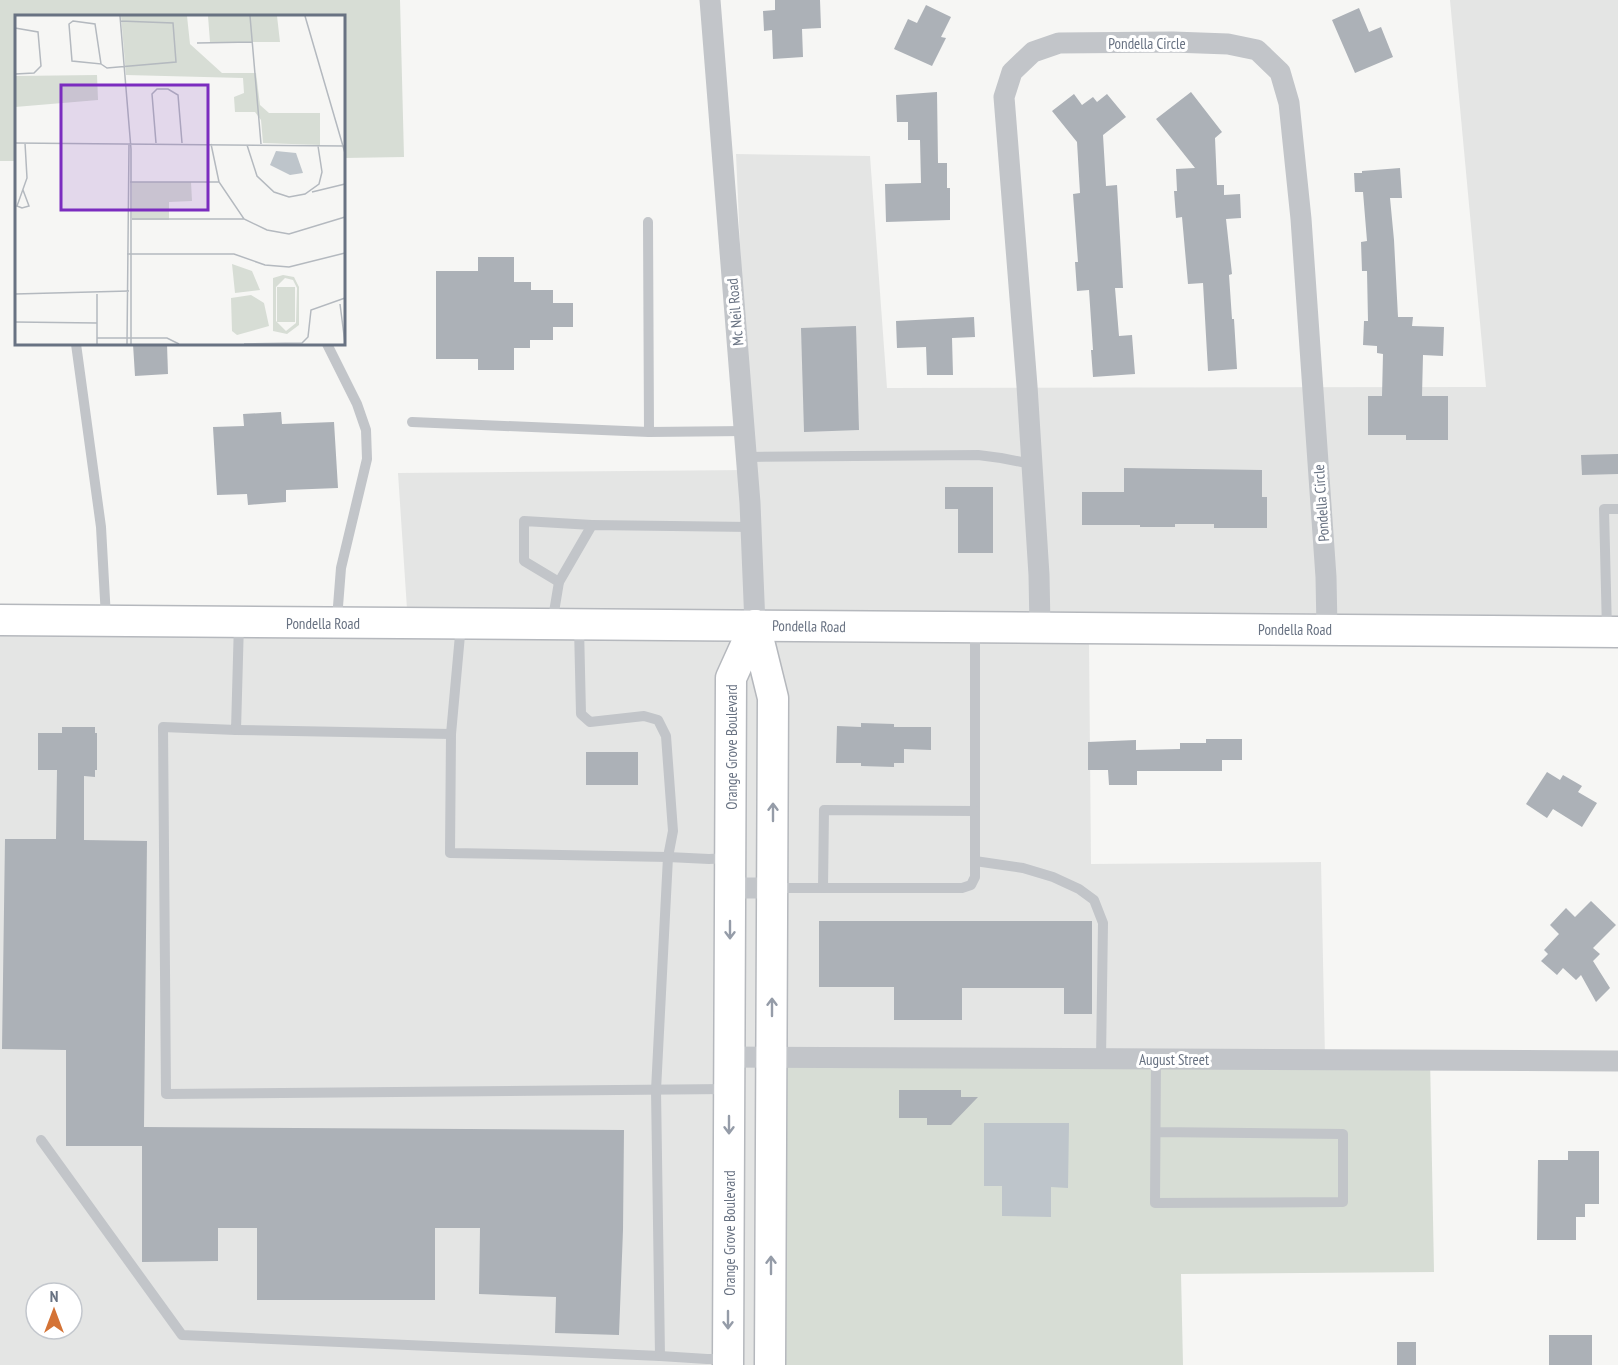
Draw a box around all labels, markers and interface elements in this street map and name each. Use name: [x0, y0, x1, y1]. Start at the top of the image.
inset map: [15, 15, 345, 345]
street label: Pondella Circle: [1108, 34, 1186, 53]
street label: Mc Neil Road: [723, 278, 747, 346]
street label: Pondella Circle: [1309, 464, 1333, 542]
street label: Pondella Road: [286, 614, 360, 633]
street label: Pondella Road: [772, 616, 846, 636]
street label: Pondella Road: [1258, 620, 1332, 639]
street label: Orange Grove Boulevard: [722, 684, 741, 810]
one-way arrow: [767, 802, 779, 822]
one-way arrow: [724, 920, 736, 940]
one-way arrow: [766, 997, 778, 1017]
street label: August Street: [1139, 1050, 1209, 1069]
one-way arrow: [723, 1115, 735, 1135]
street label: Orange Grove Boulevard: [720, 1170, 739, 1296]
one-way arrow: [765, 1255, 777, 1275]
north arrow: [24, 1281, 84, 1341]
text: N: [50, 1286, 58, 1306]
one-way arrow: [722, 1310, 734, 1330]

